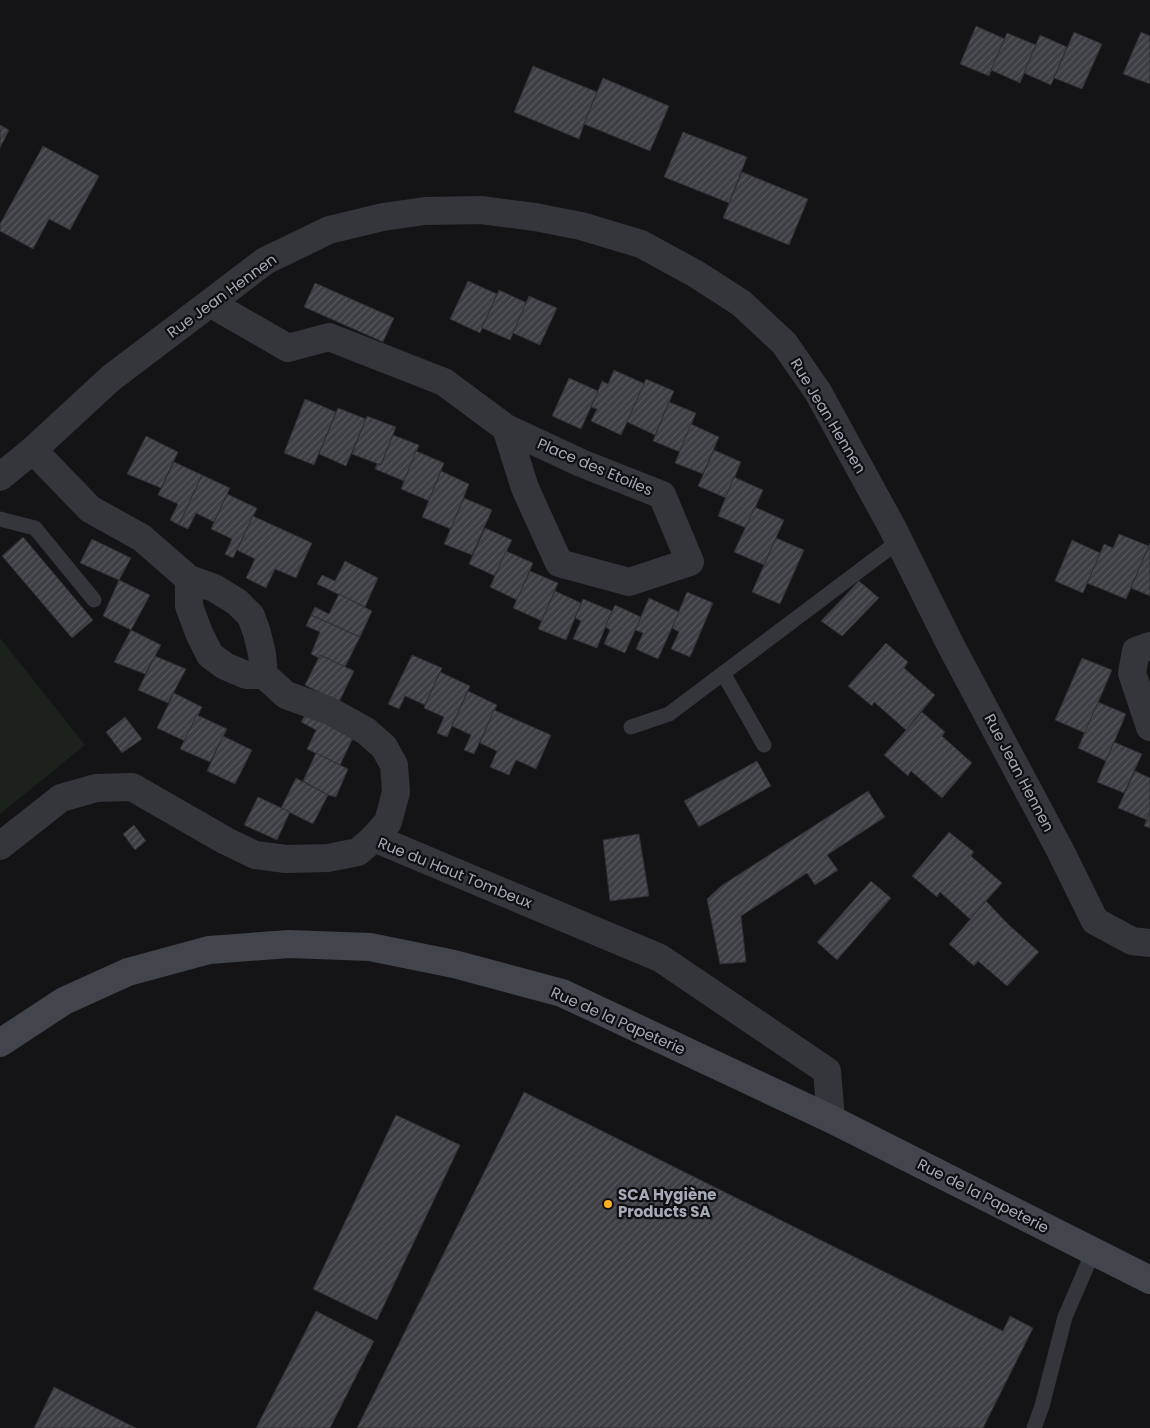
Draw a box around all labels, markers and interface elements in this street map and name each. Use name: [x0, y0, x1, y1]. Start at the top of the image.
street label: Rue Jean Hennen: [163, 249, 281, 343]
street label: Rue Jean Hennen: [786, 354, 871, 477]
street label: Place des Etoiles: [534, 433, 656, 500]
street label: Rue Jean Hennen: [979, 710, 1059, 835]
street label: Rue du Haut Tombeux: [375, 832, 535, 913]
street label: Rue de la Papeterie: [548, 981, 689, 1060]
street label: Rue de la Papeterie: [914, 1153, 1053, 1238]
place label: SCA Hygiène Products SA: [618, 1184, 717, 1222]
marker: SCA Hygiène Products SA: [602, 1198, 614, 1210]

